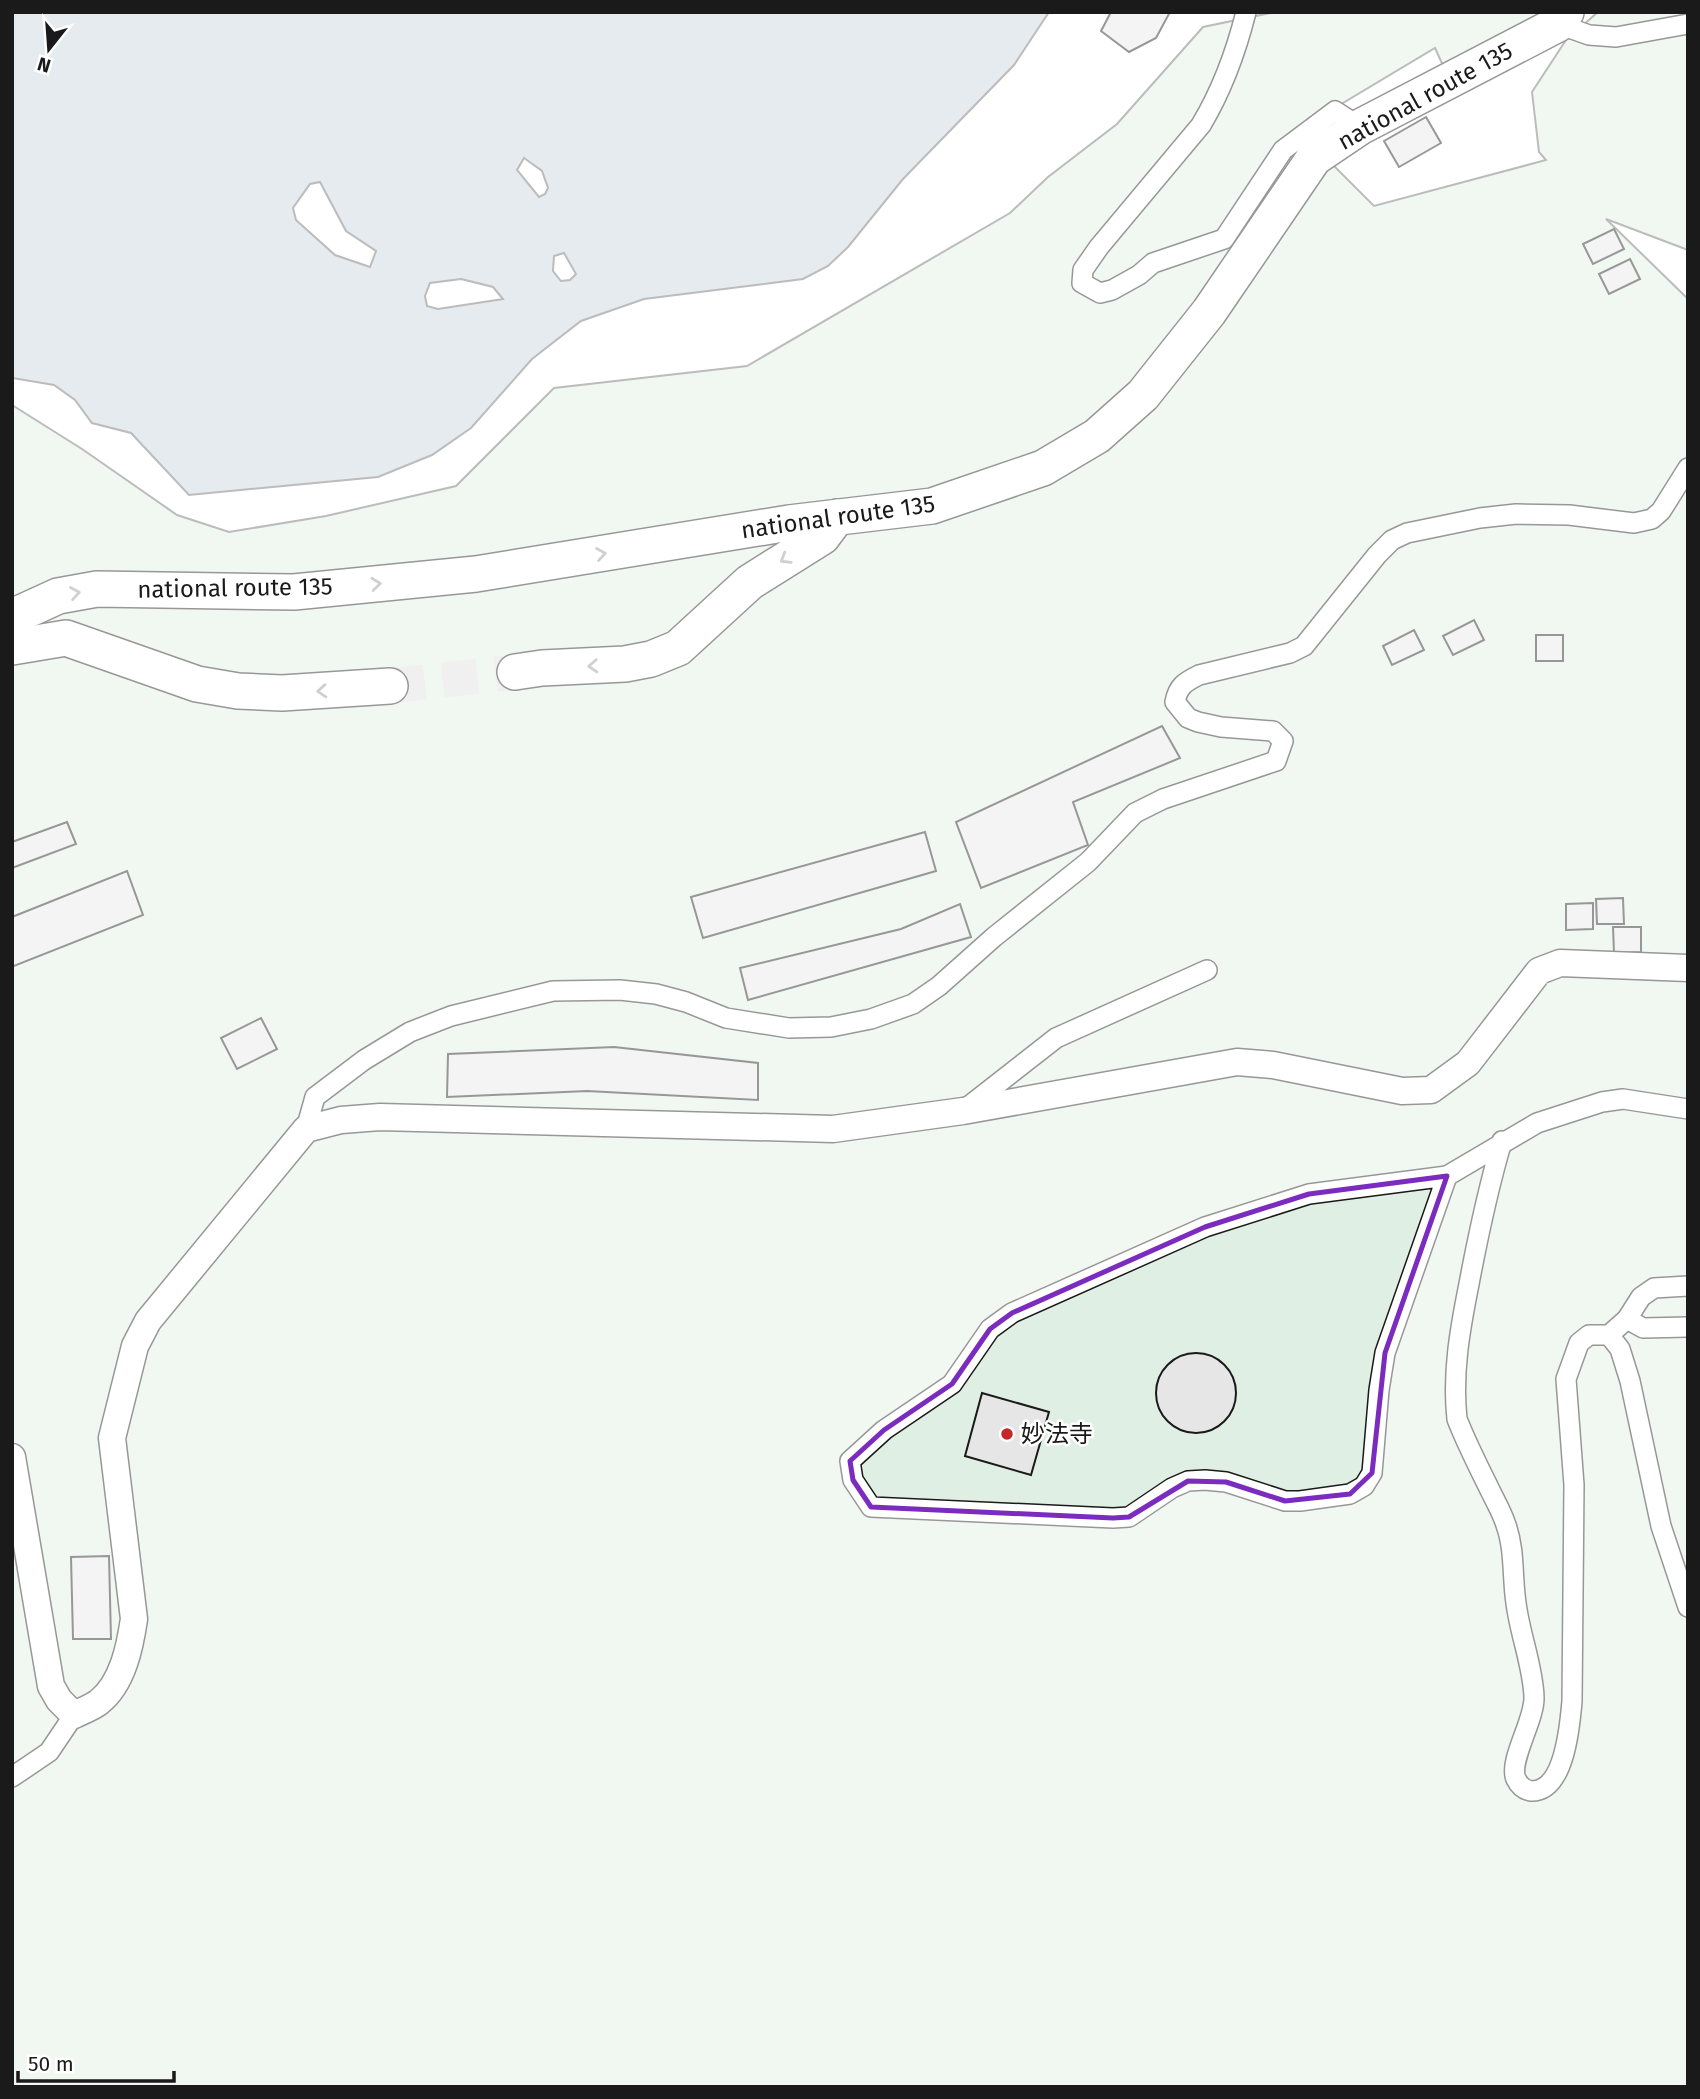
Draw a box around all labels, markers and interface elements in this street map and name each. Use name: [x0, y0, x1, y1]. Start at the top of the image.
north arrow: [14, 14, 84, 84]
street label: national route 135: [1333, 36, 1517, 156]
text: N: [35, 52, 54, 78]
street label: national route 135: [739, 490, 937, 544]
one-way arrow: [595, 547, 607, 562]
one-way arrow: [779, 551, 792, 564]
street label: national route 135: [137, 572, 333, 604]
one-way arrow: [370, 577, 381, 592]
one-way arrow: [69, 586, 81, 601]
one-way arrow: [587, 658, 598, 673]
one-way arrow: [316, 683, 327, 698]
place label: 妙法寺: [1021, 1420, 1093, 1448]
marker: 妙法寺: [999, 1426, 1015, 1442]
scale bar: [18, 2039, 173, 2084]
text: 50 m: [28, 2051, 74, 2077]

